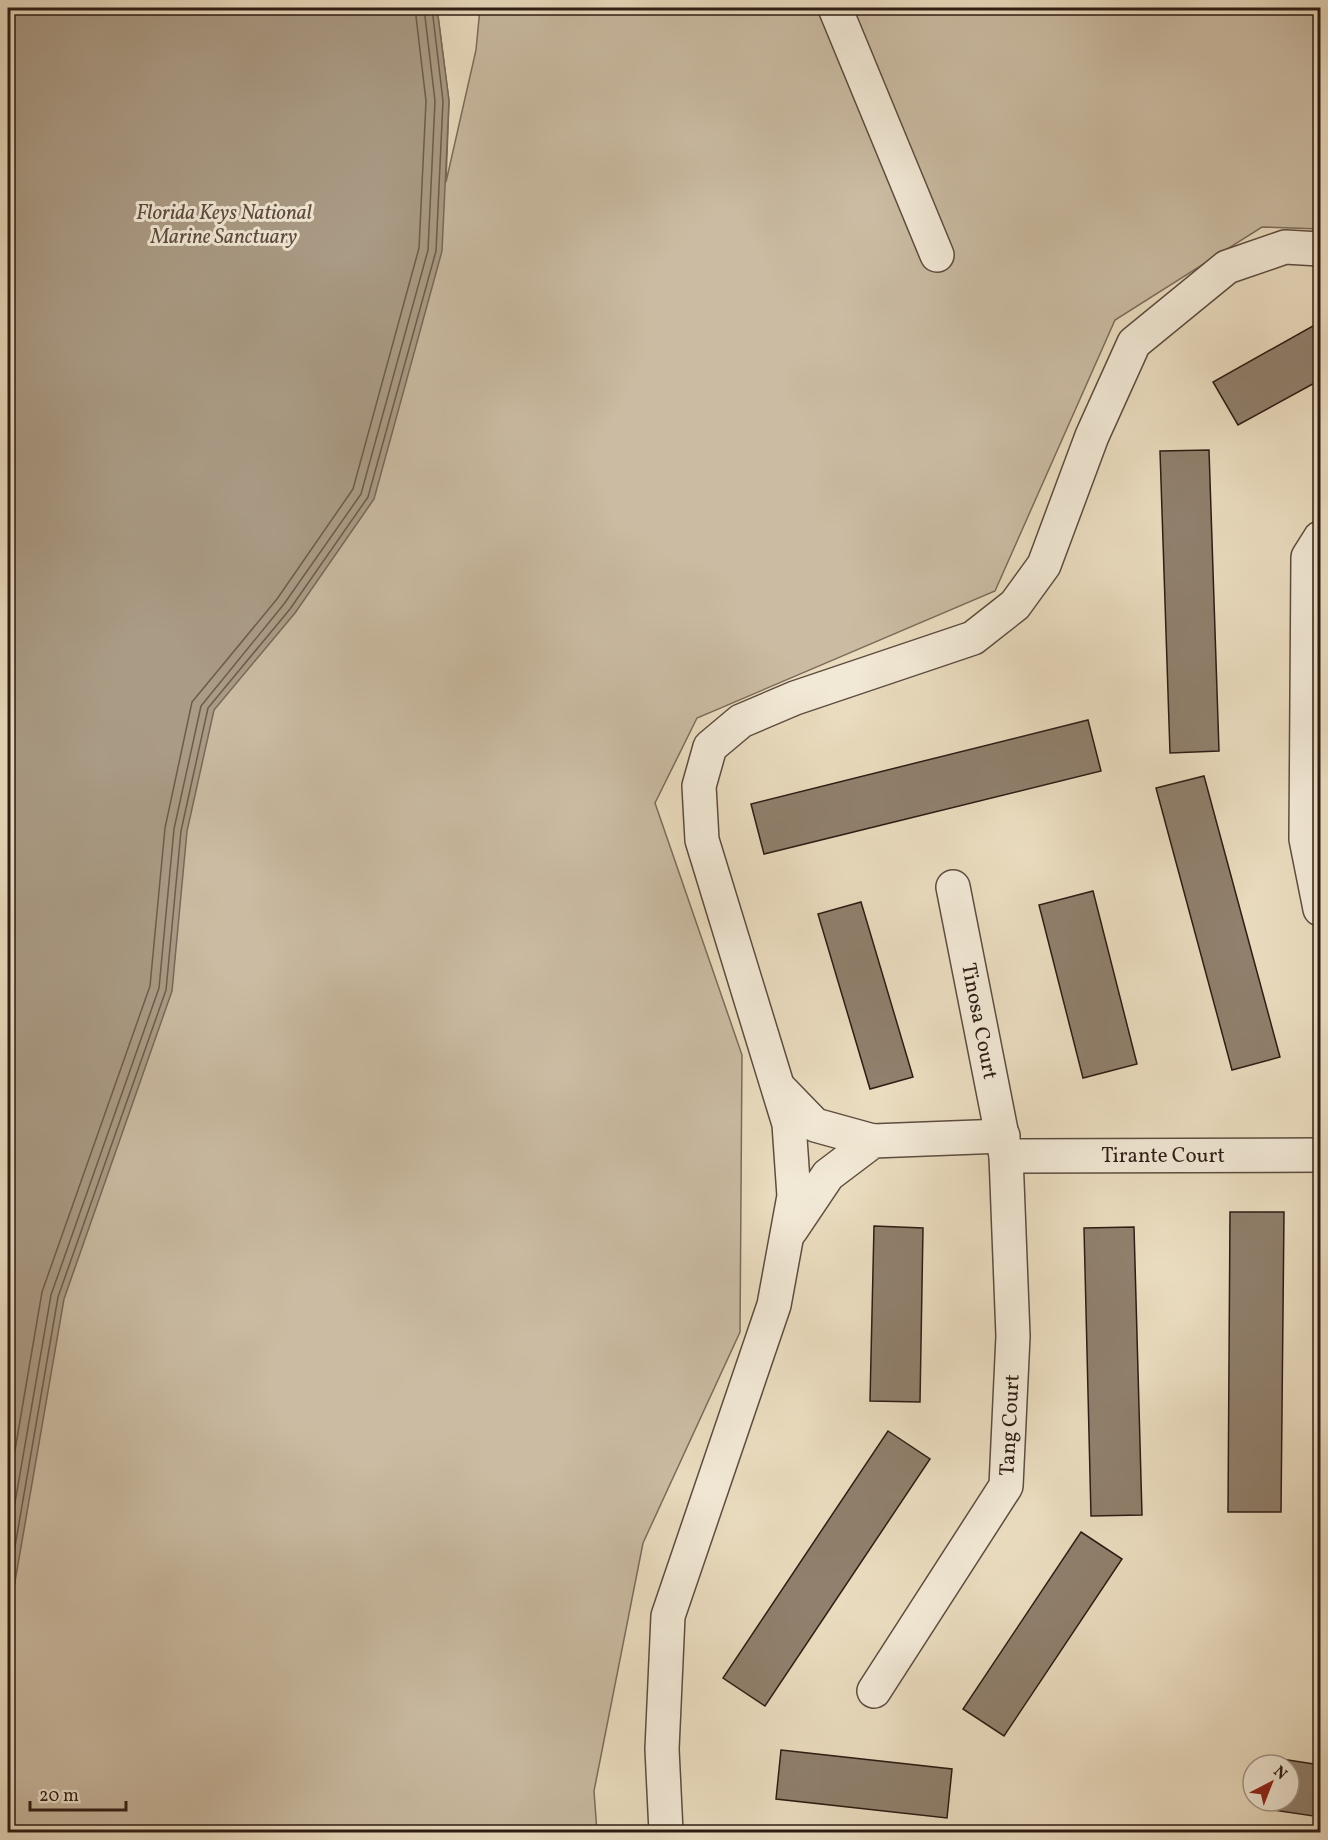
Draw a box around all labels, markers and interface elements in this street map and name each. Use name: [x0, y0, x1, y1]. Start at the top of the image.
park label: Florida Keys National Marine Sanctuary: [136, 199, 312, 252]
street label: Tinosa Court: [953, 961, 1004, 1082]
street label: Tirante Court: [1101, 1142, 1225, 1171]
street label: Tang Court: [993, 1373, 1028, 1477]
north arrow: [1241, 1753, 1301, 1813]
text: N: [1268, 1761, 1292, 1786]
scale bar: [30, 1774, 126, 1812]
text: 20 m: [39, 1784, 79, 1809]

